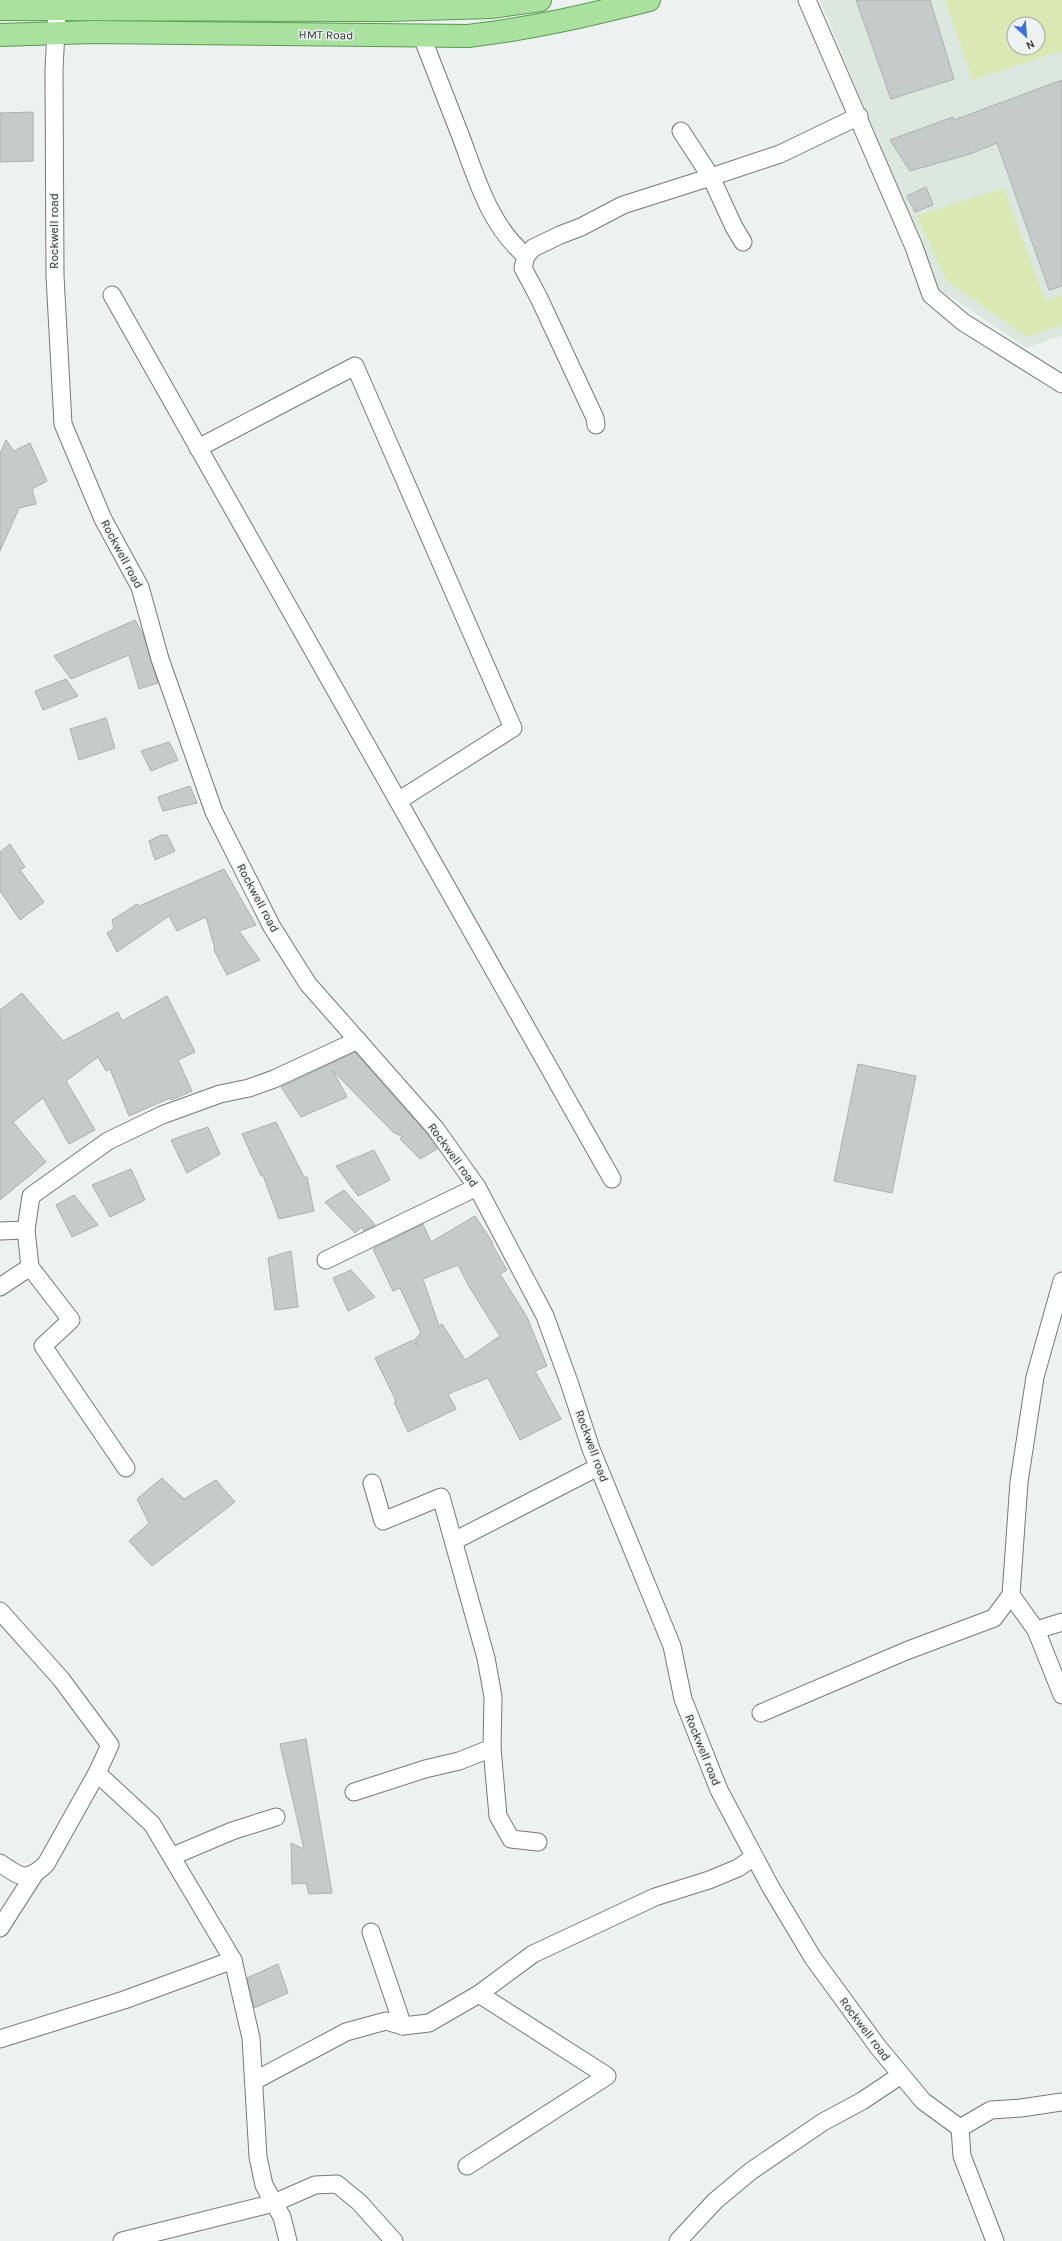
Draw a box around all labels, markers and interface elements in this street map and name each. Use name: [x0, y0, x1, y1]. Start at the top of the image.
north arrow: [1006, 16, 1046, 56]
street label: HMT Road: [299, 28, 353, 42]
text: N: [1024, 37, 1037, 52]
street label: Rockwell road: [47, 193, 61, 269]
street label: Rockwell road: [98, 517, 146, 591]
street label: Rockwell road: [234, 861, 282, 935]
street label: Rockwell road: [425, 1120, 481, 1190]
street label: Rockwell road: [572, 1408, 612, 1484]
street label: Rockwell road: [682, 1712, 724, 1788]
street label: Rockwell road: [837, 1994, 893, 2064]

